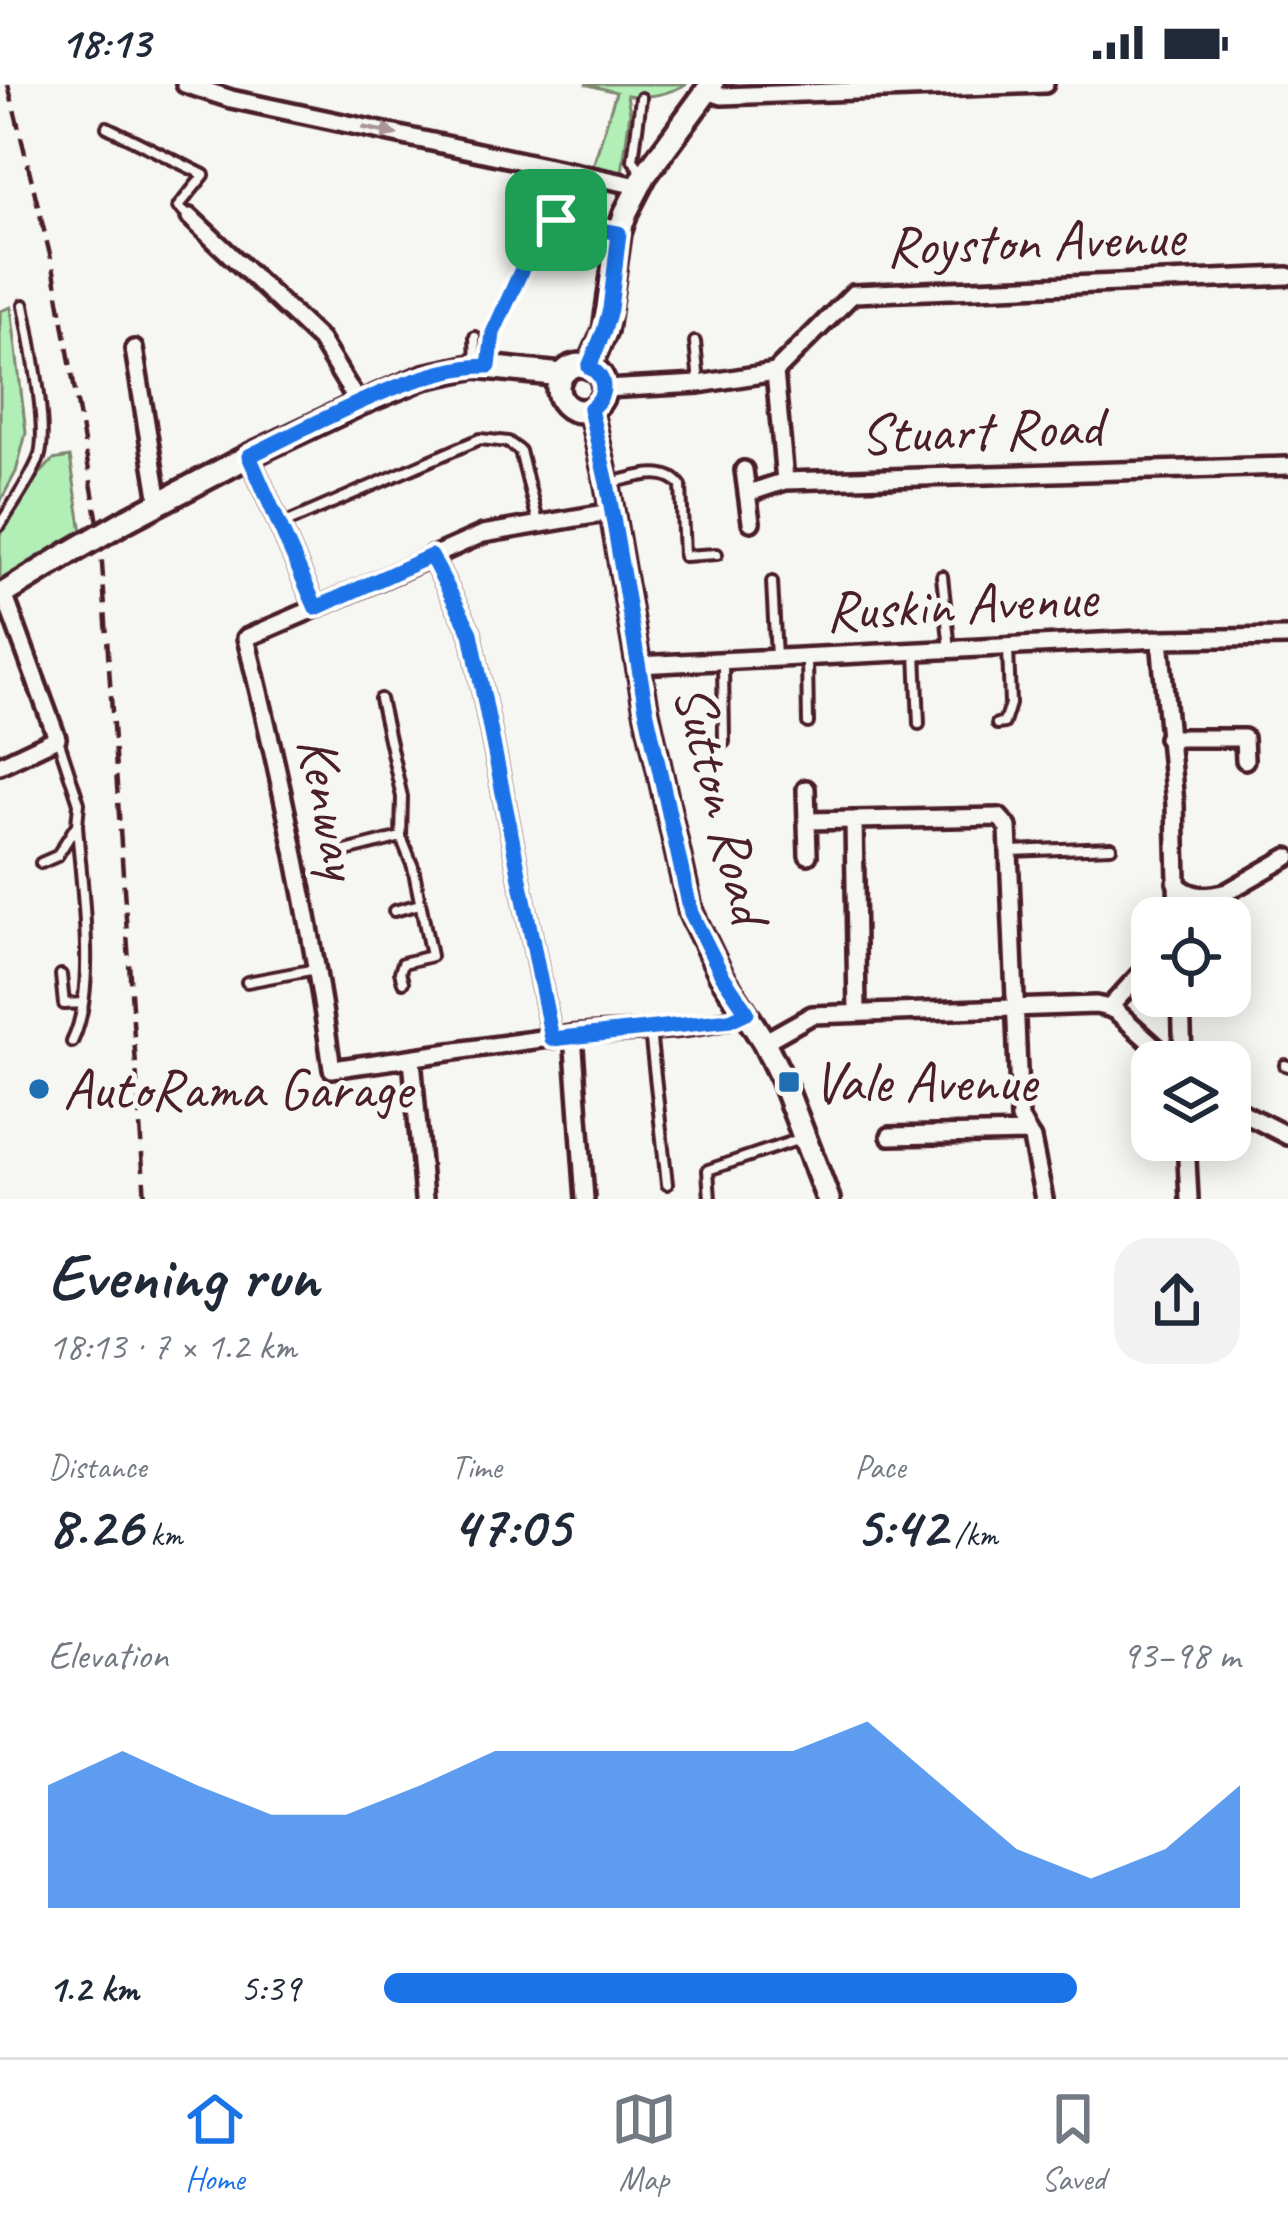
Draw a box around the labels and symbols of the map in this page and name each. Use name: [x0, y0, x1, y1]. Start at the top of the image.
one-way arrow: [362, 122, 400, 141]
pin: [505, 169, 607, 271]
street label: Royston Avenue: [885, 200, 1189, 282]
street label: Stuart Road: [859, 389, 1112, 470]
street label: Ruskin Avenue: [824, 561, 1102, 647]
street label: Sutton Road: [658, 677, 788, 938]
street label: Kenway: [281, 730, 380, 888]
place label: Vale Avenue: [813, 1046, 1040, 1118]
place label: AutoRama Garage: [63, 1053, 415, 1125]
marker: Vale Avenue: [776, 1069, 802, 1095]
marker: AutoRama Garage: [26, 1076, 52, 1102]

